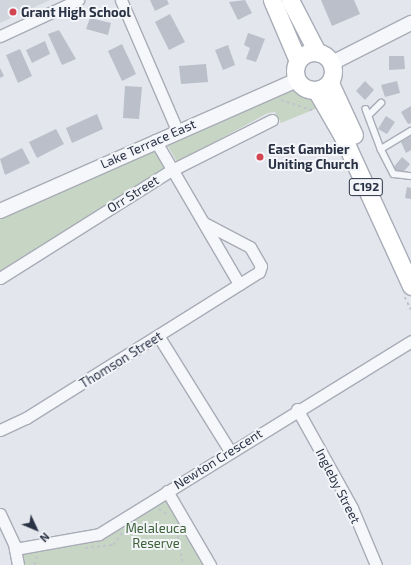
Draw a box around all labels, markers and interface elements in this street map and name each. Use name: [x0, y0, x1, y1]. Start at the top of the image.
place label: Grant High School: [21, 4, 131, 20]
marker: Grant High School: [8, 7, 18, 17]
street label: Lake Terrace East: [98, 116, 198, 172]
place label: East Gambier Uniting Church: [268, 142, 358, 173]
marker: East Gambier Uniting Church: [255, 152, 265, 162]
street label: Orr Street: [104, 172, 162, 216]
road number: C192: [348, 177, 384, 197]
street label: Thomson Street: [77, 328, 165, 392]
street label: Newton Crescent: [171, 426, 265, 492]
street label: Ingleby Street: [312, 446, 364, 526]
north arrow: [16, 509, 56, 549]
park label: Melaleuca Reserve: [125, 521, 187, 552]
text: N: [38, 530, 52, 545]

